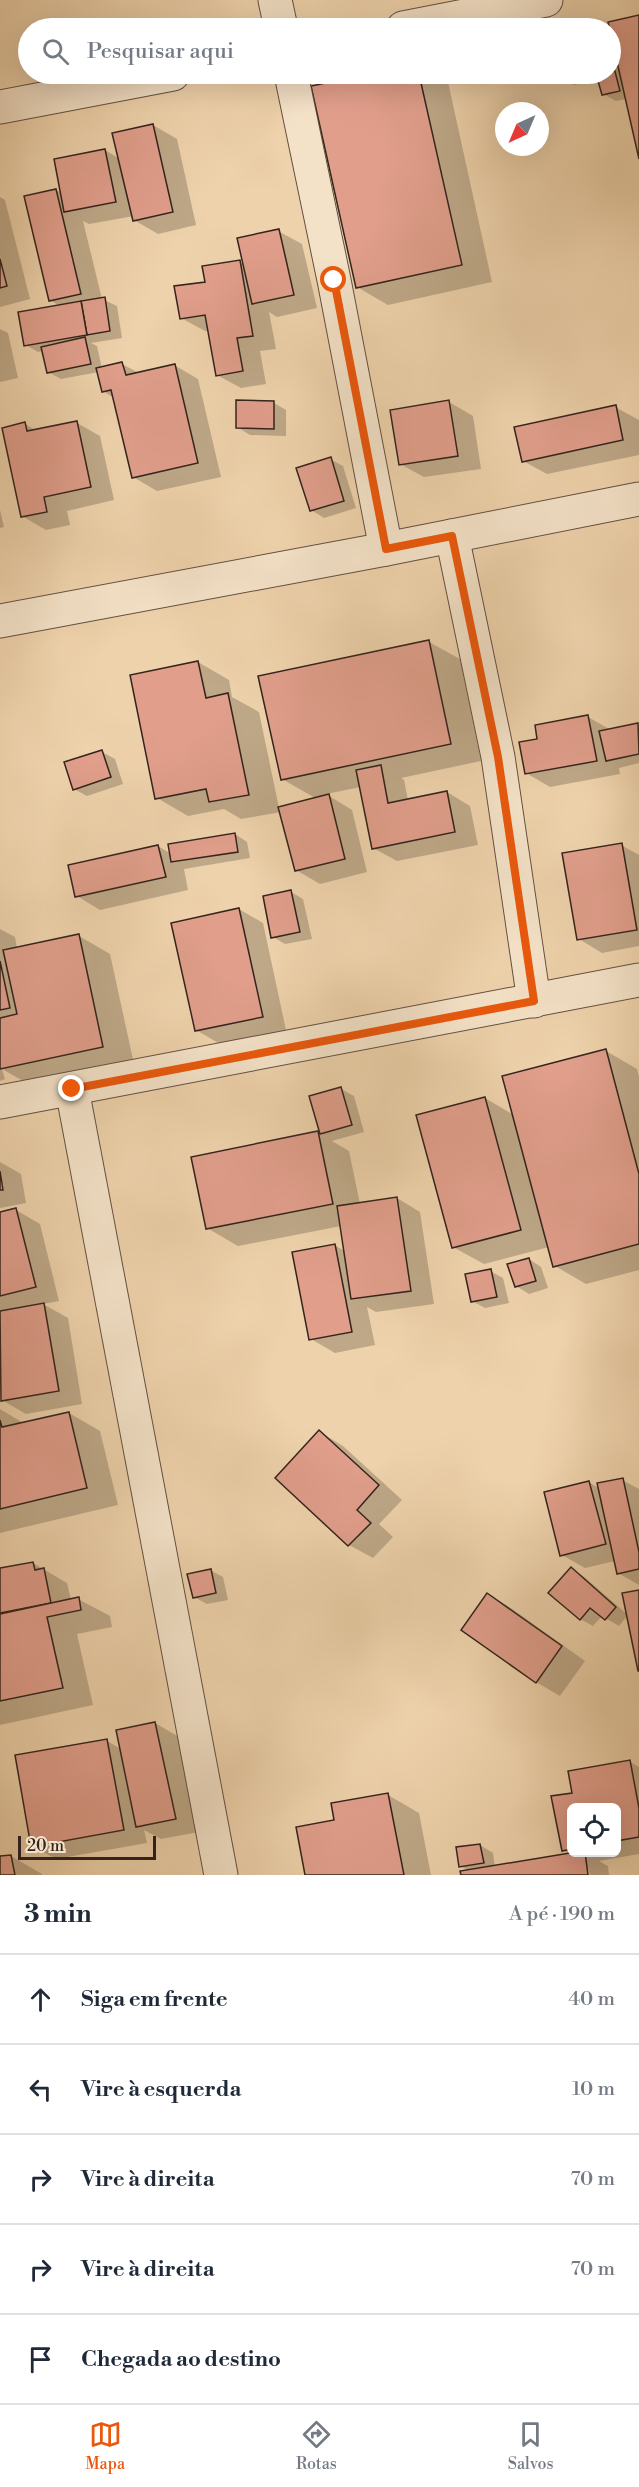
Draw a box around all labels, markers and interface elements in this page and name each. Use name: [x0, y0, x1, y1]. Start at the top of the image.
search box: [18, 18, 621, 84]
icon: search: [39, 35, 72, 68]
text: Pesquisar aqui: [87, 38, 234, 65]
north arrow: [495, 102, 549, 156]
route start: [320, 266, 346, 292]
route end: [58, 1075, 84, 1101]
map controls: [567, 1803, 621, 1857]
button: locate: [567, 1803, 621, 1857]
scale bar: [18, 1833, 156, 1860]
text: 20 m: [27, 1836, 64, 1856]
text: 3 min: [24, 1898, 92, 1930]
text: A pé · 190 m: [509, 1902, 615, 1927]
icon: ahead: [24, 1983, 57, 2016]
text: Siga em frente: [81, 1986, 228, 2013]
text: 40 m: [568, 1987, 615, 2012]
icon: left: [24, 2073, 57, 2106]
text: Vire à esquerda: [81, 2076, 241, 2103]
text: 10 m: [572, 2077, 615, 2102]
icon: right: [24, 2163, 57, 2196]
text: Vire à direita: [81, 2166, 215, 2193]
text: 70 m: [571, 2167, 615, 2192]
icon: right: [24, 2253, 57, 2286]
text: Vire à direita: [81, 2256, 215, 2283]
text: 70 m: [571, 2257, 615, 2282]
icon: arrive: [24, 2343, 57, 2376]
text: Chegada ao destino: [81, 2346, 281, 2373]
tab: Mapa: [85, 2418, 125, 2474]
tab: Rotas: [296, 2418, 337, 2474]
tab: Salvos: [508, 2418, 554, 2474]

